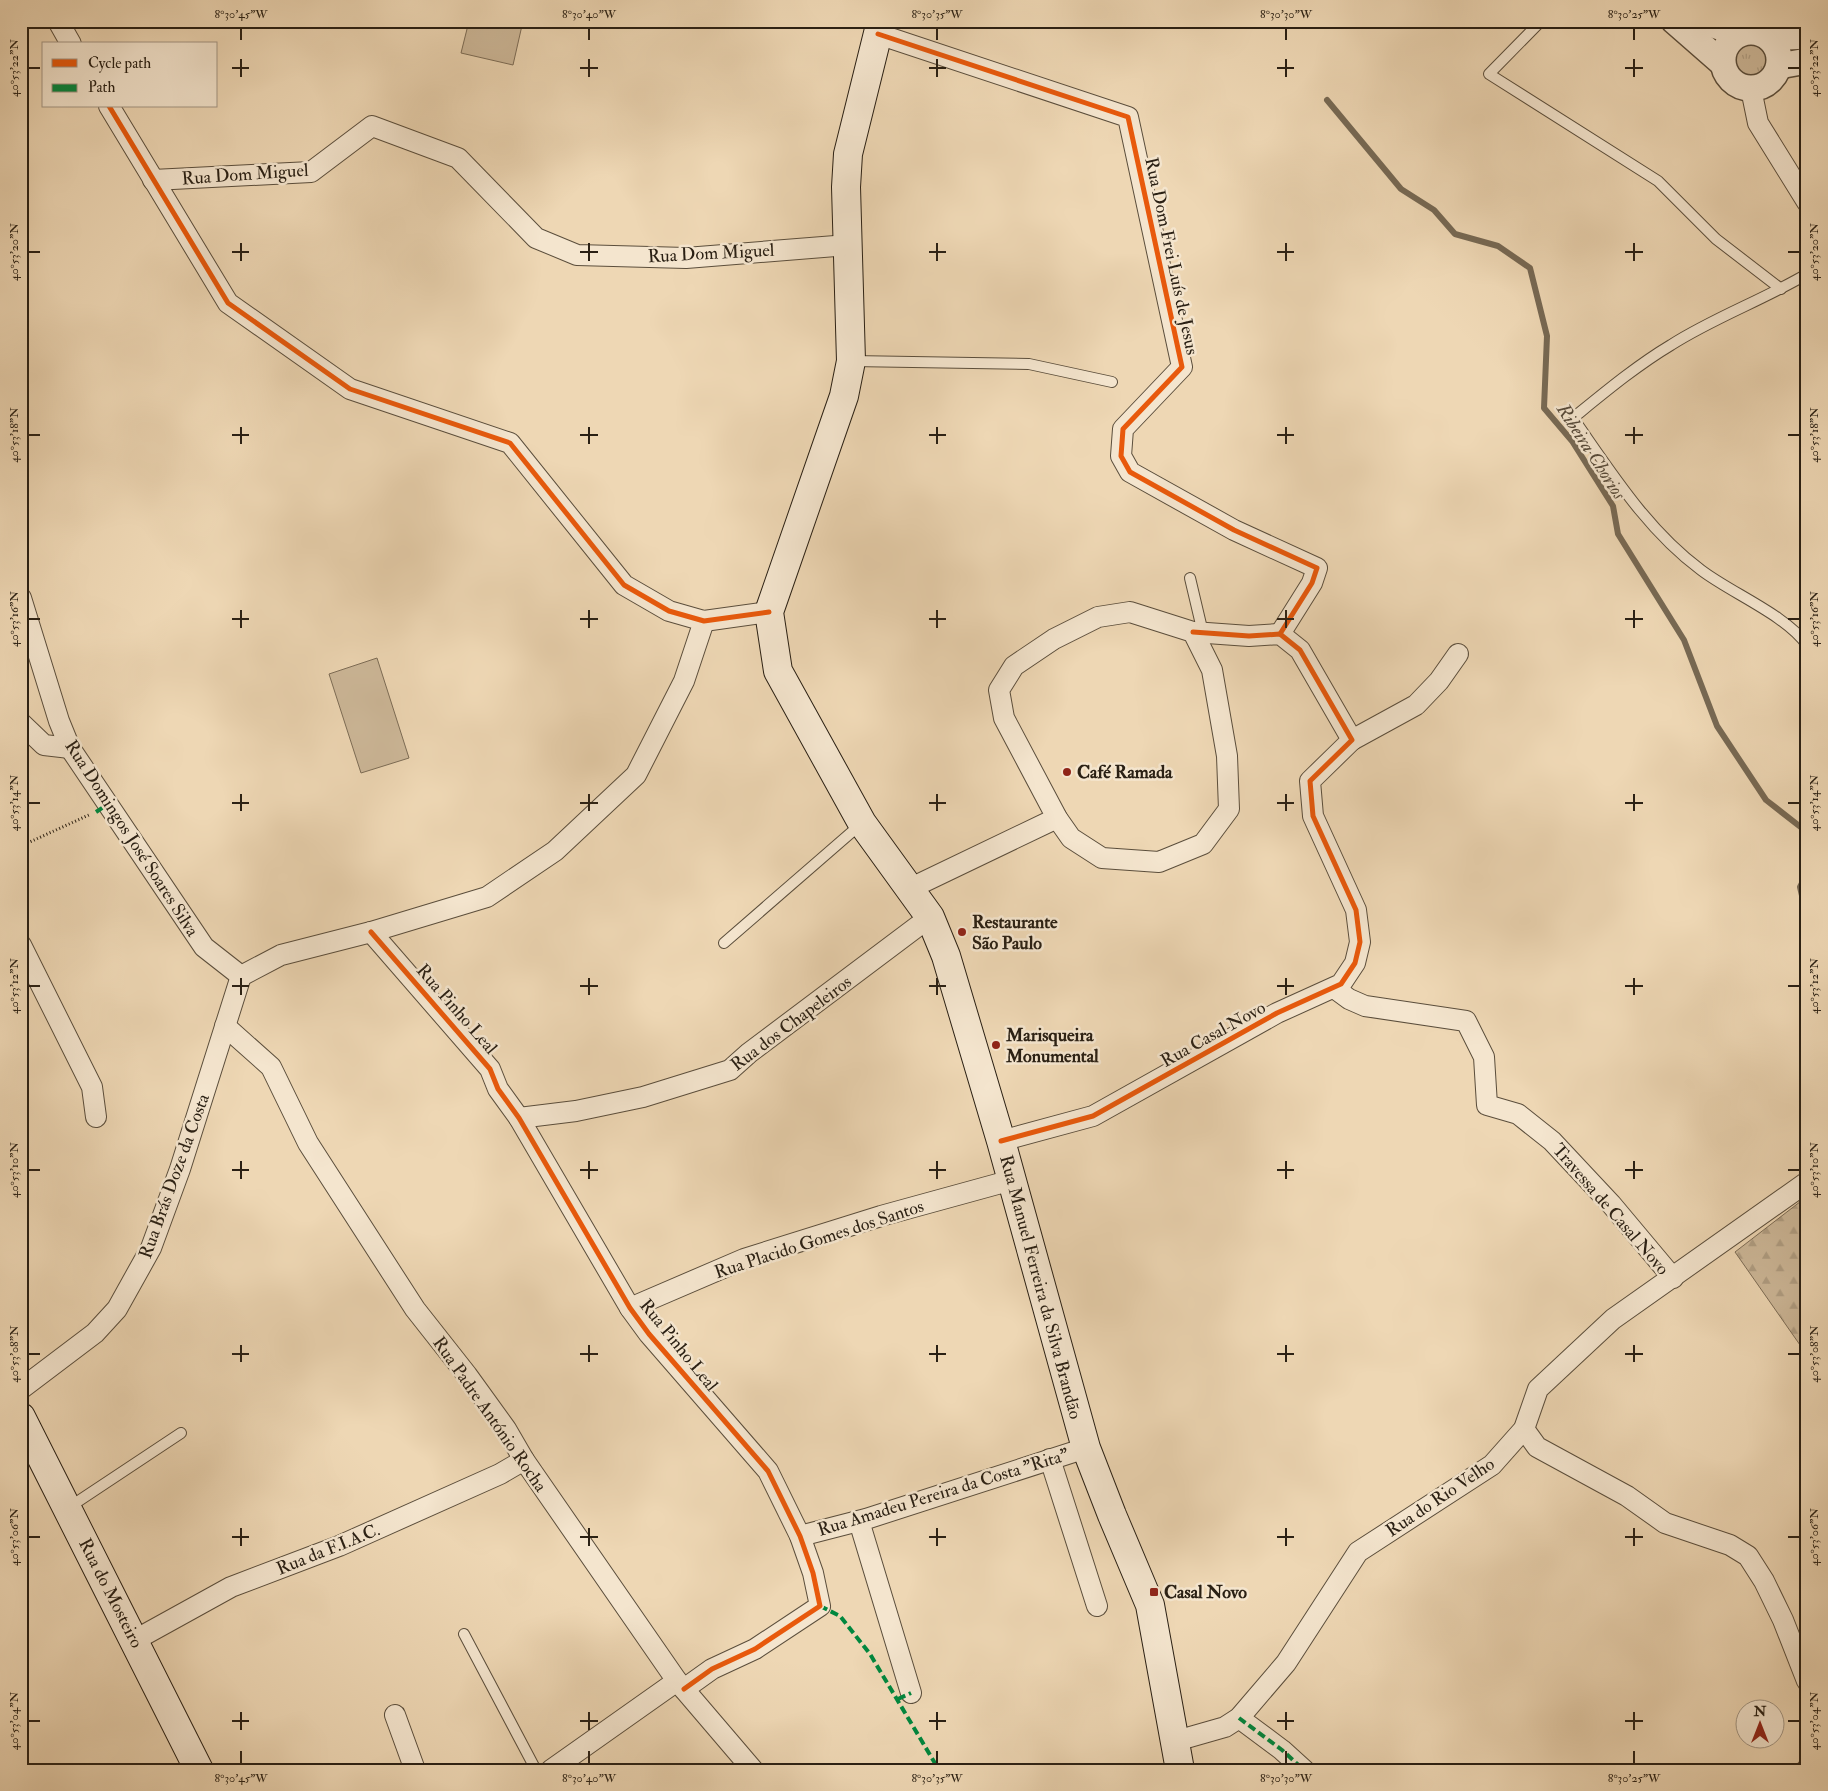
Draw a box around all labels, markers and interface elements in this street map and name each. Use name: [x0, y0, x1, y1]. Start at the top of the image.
text: 8°30'45"W: [215, 7, 268, 22]
text: 8°30'40"W: [562, 7, 617, 22]
text: 8°30'35"W: [911, 7, 963, 22]
text: 8°30'30"W: [1260, 7, 1313, 22]
text: 8°30'25"W: [1608, 7, 1661, 22]
text: 40°53'22"N: [7, 39, 22, 97]
text: 40°53'22"N: [1807, 39, 1822, 97]
legend: [42, 42, 218, 108]
text: Cycle path: [88, 54, 151, 74]
text: Path: [88, 78, 115, 97]
street label: Rua Dom Frei Luís de Jesus: [1139, 155, 1204, 357]
street label: Rua Dom Miguel: [181, 159, 310, 190]
text: 40°53'20"N: [7, 223, 22, 281]
text: 40°53'20"N: [1807, 223, 1822, 281]
street label: Rua Dom Miguel: [647, 239, 775, 268]
water label: Ribeira Chorios: [1551, 398, 1632, 505]
text: 40°53'18"N: [7, 407, 22, 463]
text: 40°53'18"N: [1807, 407, 1822, 463]
text: 40°53'16"N: [7, 591, 22, 647]
text: 40°53'16"N: [1807, 591, 1822, 647]
street label: Rua Domingos José Soares Silva: [59, 736, 204, 941]
place label: Café Ramada: [1077, 761, 1173, 784]
marker: Café Ramada: [1061, 766, 1073, 778]
text: 40°53'14"N: [7, 774, 22, 831]
text: 40°53'14"N: [1807, 774, 1822, 831]
place label: Restaurante São Paulo: [972, 911, 1058, 955]
marker: Restaurante São Paulo: [956, 926, 968, 938]
text: 40°53'12"N: [7, 958, 22, 1014]
text: 40°53'12"N: [1807, 958, 1822, 1014]
street label: Rua Pinho Leal: [411, 959, 502, 1060]
street label: Rua dos Chapeleiros: [726, 970, 856, 1076]
street label: Rua Casal Novo: [1157, 996, 1270, 1073]
place label: Marisqueira Monumental: [1005, 1024, 1099, 1068]
marker: Marisqueira Monumental: [990, 1039, 1002, 1051]
street label: Rua Brás Doze da Costa: [134, 1090, 215, 1262]
street label: Travessa de Casal Novo: [1547, 1139, 1674, 1280]
text: 40°53'10"N: [7, 1142, 22, 1198]
text: 40°53'10"N: [1807, 1142, 1822, 1198]
street label: Rua Manuel Ferreira da Silva Brandão: [994, 1153, 1087, 1422]
street label: Rua Placido Gomes dos Santos: [712, 1195, 927, 1284]
street label: Rua Pinho Leal: [634, 1294, 723, 1396]
text: 40°53'08"N: [7, 1325, 22, 1383]
text: 40°53'08"N: [1807, 1325, 1822, 1383]
street label: Rua Padre António Rocha: [427, 1332, 552, 1497]
street label: Rua Amadeu Pereira da Costa "Rita": [815, 1443, 1072, 1542]
street label: Rua do Rio Velho: [1382, 1452, 1499, 1542]
text: 40°53'06"N: [7, 1508, 22, 1566]
text: 40°53'06"N: [1807, 1508, 1822, 1566]
street label: Rua da F.I.A.C.: [273, 1518, 383, 1581]
street label: Rua do Mosteiro: [73, 1535, 148, 1652]
place label: Casal Novo: [1164, 1581, 1247, 1604]
marker: Casal Novo: [1148, 1586, 1160, 1598]
text: 40°53'04"N: [7, 1692, 22, 1750]
text: 40°53'04"N: [1807, 1692, 1822, 1750]
north arrow: [1736, 1698, 1786, 1748]
text: N: [1753, 1703, 1767, 1720]
text: 8°30'45"W: [215, 1771, 268, 1786]
text: 8°30'40"W: [562, 1771, 617, 1786]
text: 8°30'35"W: [911, 1771, 963, 1786]
text: 8°30'30"W: [1260, 1771, 1313, 1786]
text: 8°30'25"W: [1608, 1771, 1661, 1786]

